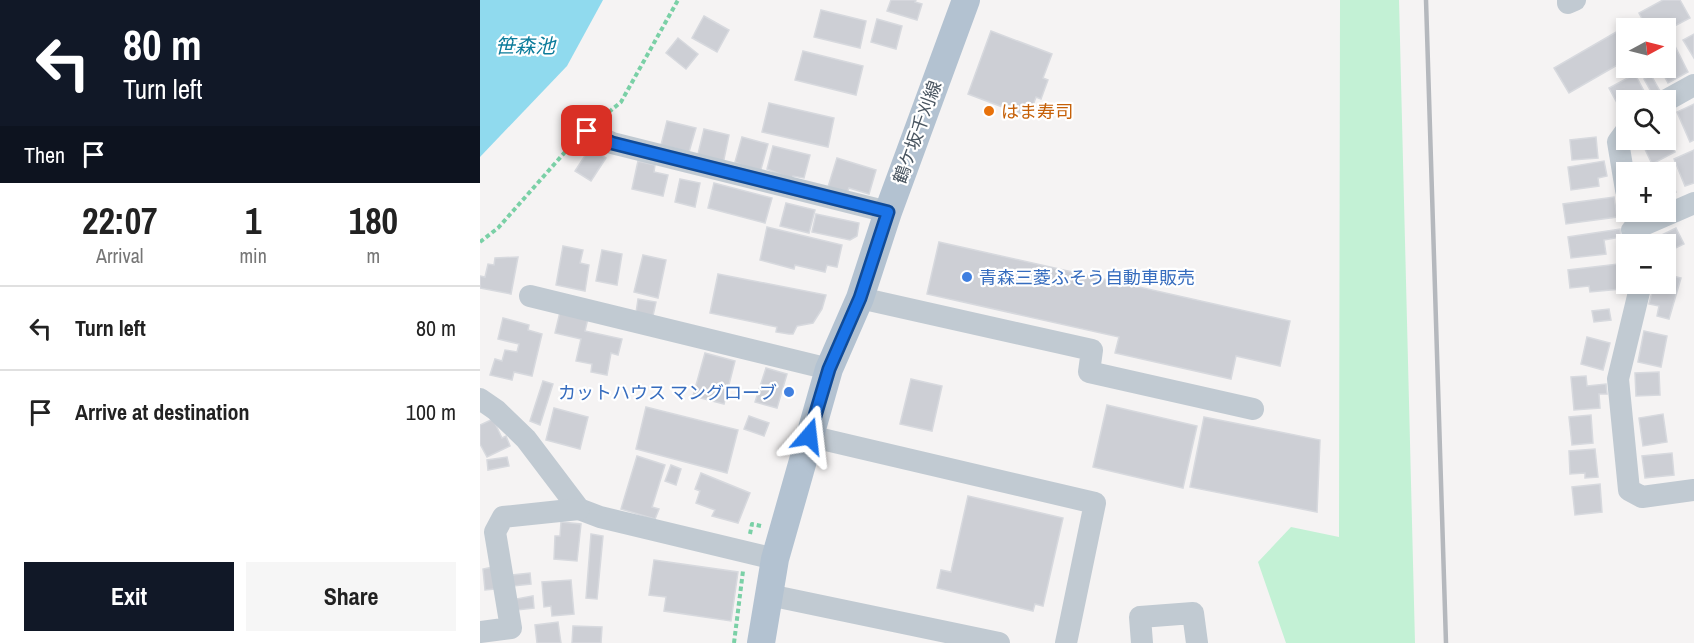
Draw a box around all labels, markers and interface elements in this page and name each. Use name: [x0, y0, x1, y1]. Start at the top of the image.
text: 80 m: [123, 17, 202, 73]
north arrow: [1616, 18, 1676, 78]
map controls: [1616, 18, 1676, 294]
icon: left: [24, 24, 102, 102]
water label: 笹森池: [495, 32, 557, 59]
text: Turn left: [123, 71, 202, 107]
street label: 鶴ケ坂千刈線: [887, 77, 947, 187]
button: search: [1616, 90, 1676, 150]
place label: はま寿司: [1001, 99, 1073, 124]
marker: はま寿司: [982, 104, 996, 118]
pin: [561, 105, 612, 156]
icon: arrive: [570, 114, 603, 147]
icon: arrive: [77, 138, 110, 171]
text: Then: [24, 140, 65, 170]
button: +: [1616, 162, 1676, 222]
text: 22:07: [82, 197, 157, 245]
text: 1: [245, 197, 261, 245]
text: 180: [349, 197, 398, 245]
button: −: [1616, 234, 1676, 294]
text: Arrival: [96, 242, 143, 269]
text: min: [239, 242, 267, 269]
text: m: [367, 242, 380, 269]
place label: 青森三菱ふそう自動車販売: [979, 265, 1195, 290]
marker: 青森三菱ふそう自動車販売: [960, 270, 974, 284]
icon: left: [24, 312, 57, 345]
text: Turn left: [75, 313, 146, 343]
text: 80 m: [416, 313, 456, 343]
place label: カットハウス マングローブ: [558, 380, 777, 405]
marker: カットハウス マングローブ: [782, 385, 796, 399]
icon: arrive: [24, 396, 57, 429]
text: Arrive at destination: [75, 397, 249, 427]
text: 100 m: [406, 397, 456, 427]
position arrow: [777, 404, 841, 468]
button: Exit: [24, 562, 234, 631]
button: Share: [246, 562, 456, 631]

